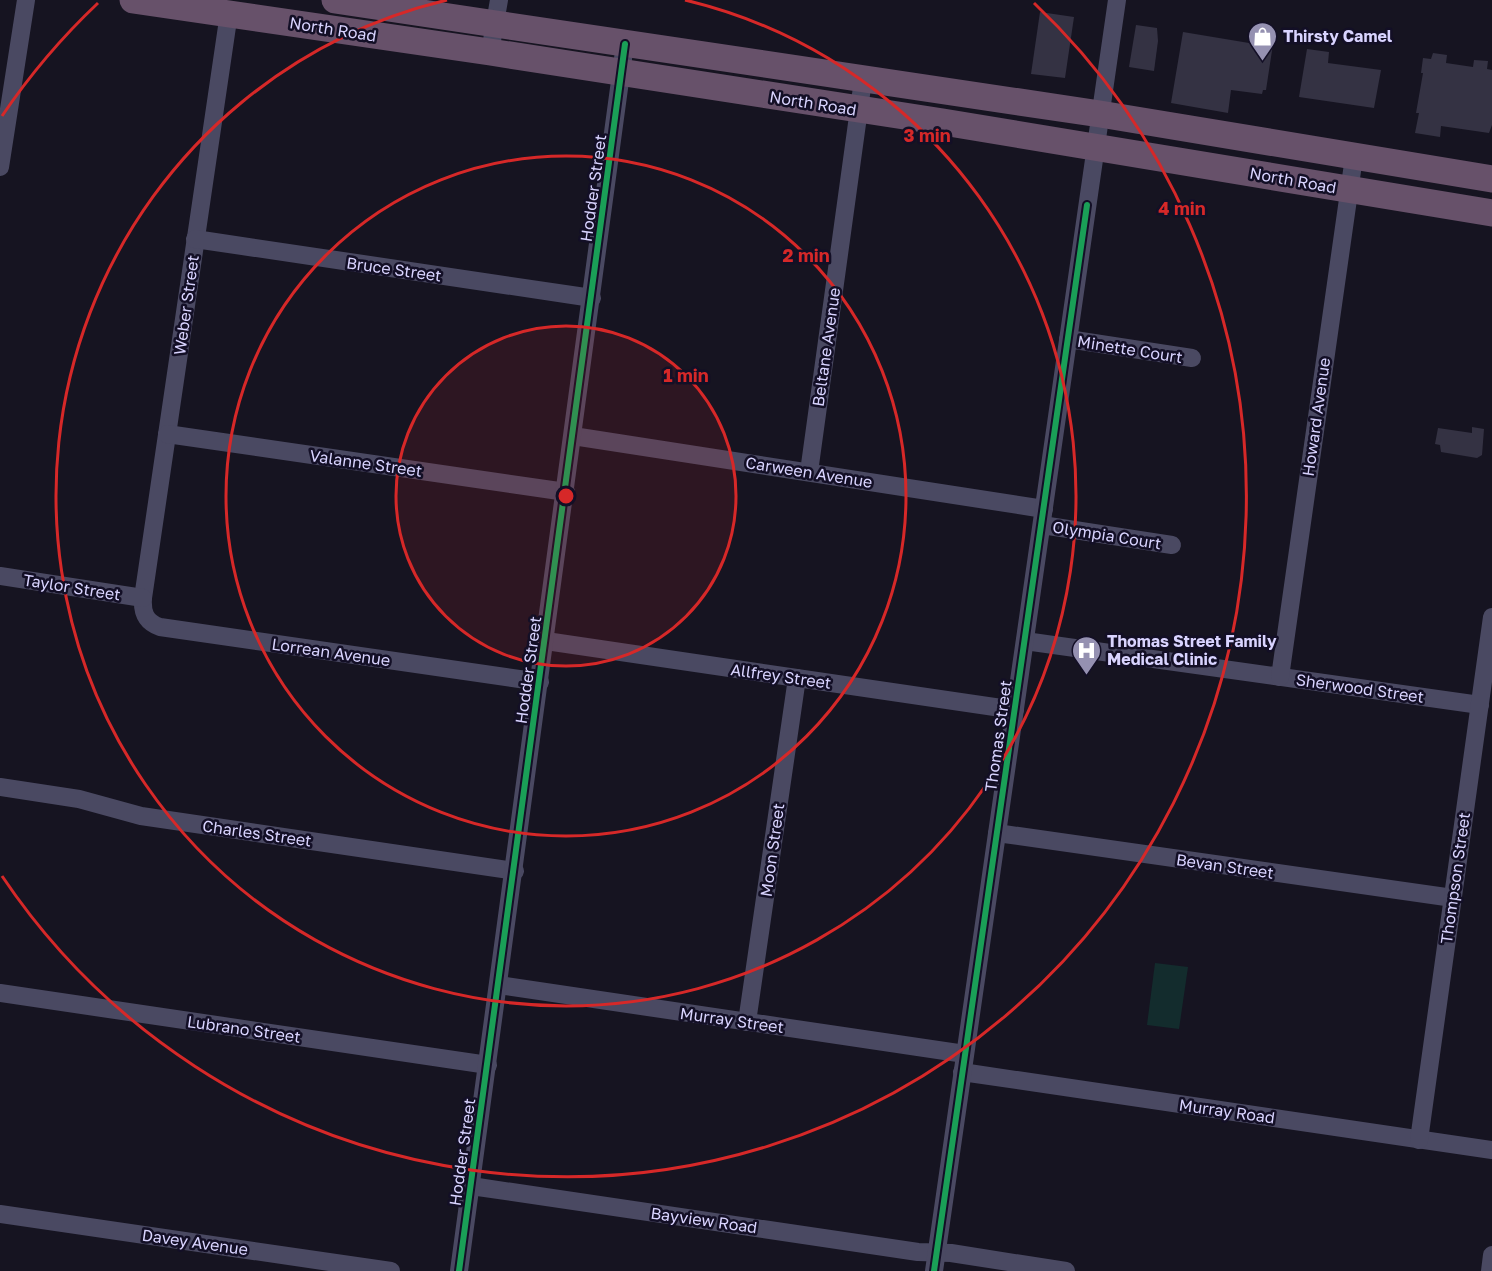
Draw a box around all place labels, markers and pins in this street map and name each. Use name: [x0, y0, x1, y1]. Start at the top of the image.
shop icon: Thirsty Camel: [1246, 20, 1278, 62]
place label: Thirsty Camel: [1283, 26, 1393, 46]
centre of rings: [556, 486, 576, 506]
place label: Thomas Street Family Medical Clinic: [1107, 631, 1277, 669]
hospital icon: Thomas Street Family Medical Clinic: [1070, 634, 1102, 676]

